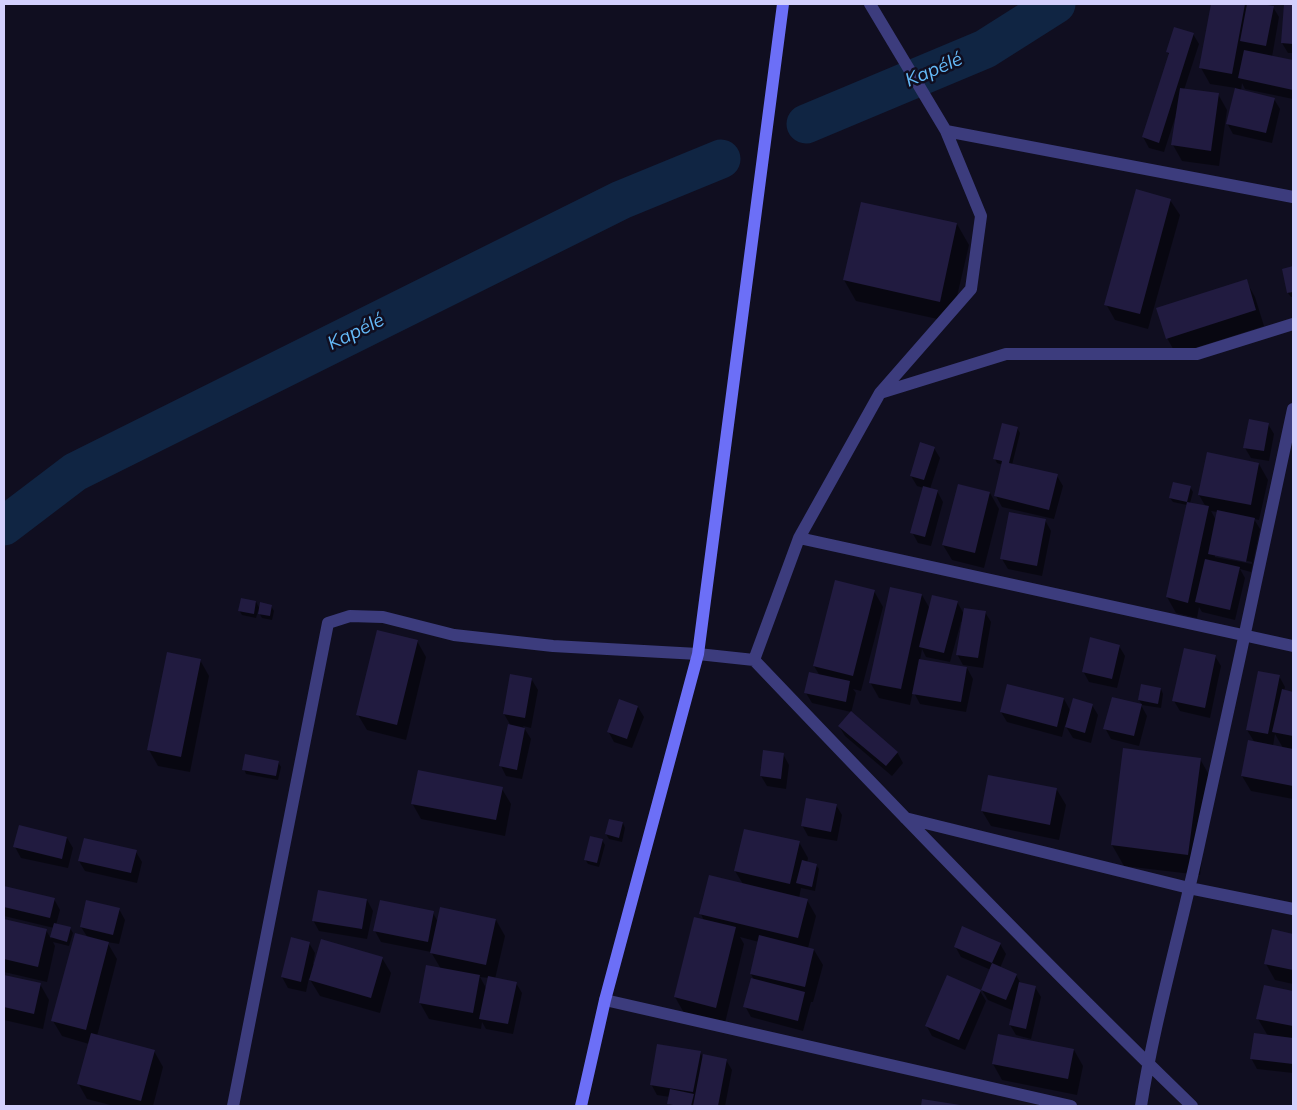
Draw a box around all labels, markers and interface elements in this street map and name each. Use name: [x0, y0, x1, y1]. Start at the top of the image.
water label: Kapélé: [902, 48, 966, 92]
water label: Kapélé: [324, 309, 388, 355]

